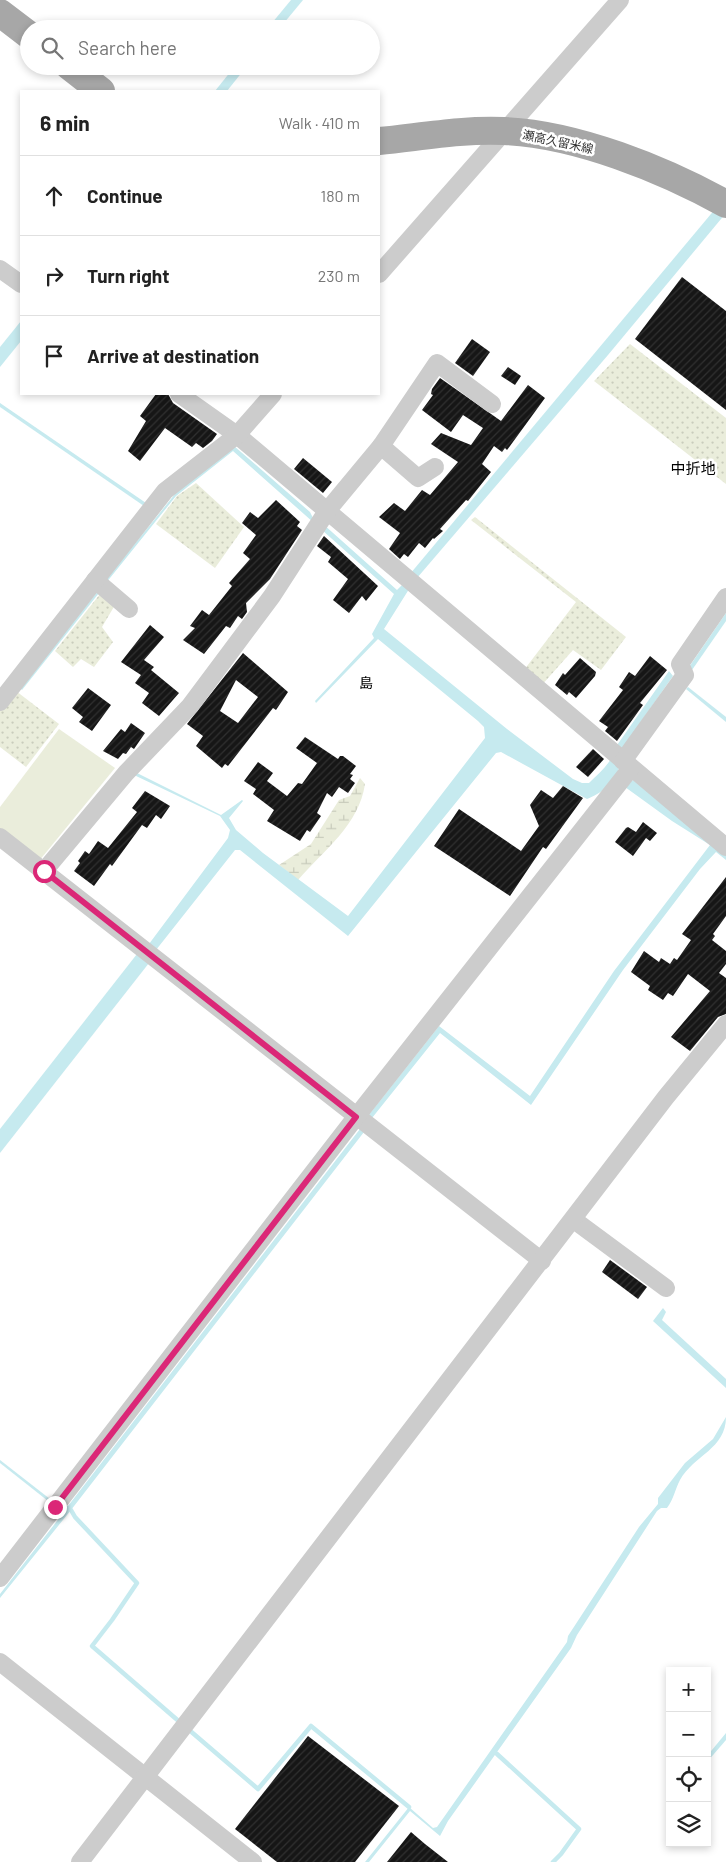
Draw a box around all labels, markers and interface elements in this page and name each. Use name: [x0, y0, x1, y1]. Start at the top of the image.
search box: [20, 20, 380, 75]
icon: search: [38, 34, 66, 62]
text: Search here: [78, 36, 177, 59]
text: 6 min: [40, 110, 90, 135]
text: Walk · 410 m: [279, 113, 360, 132]
street label: 瀬高久留米線: [521, 127, 595, 155]
icon: ahead: [40, 182, 68, 210]
text: Continue: [87, 184, 163, 207]
text: 180 m: [321, 186, 360, 205]
icon: right: [40, 262, 68, 290]
text: Turn right: [87, 264, 169, 287]
text: 230 m: [318, 266, 360, 285]
icon: arrive: [40, 342, 68, 370]
text: Arrive at destination: [87, 344, 259, 367]
district label: 中折地: [670, 459, 716, 477]
district label: 島: [359, 674, 373, 691]
route start: [33, 860, 56, 883]
route end: [44, 1496, 67, 1519]
map controls: [666, 1667, 711, 1847]
button: +: [666, 1667, 711, 1712]
button: −: [666, 1712, 711, 1757]
button: locate: [666, 1757, 711, 1802]
button: layers: [666, 1802, 711, 1847]

